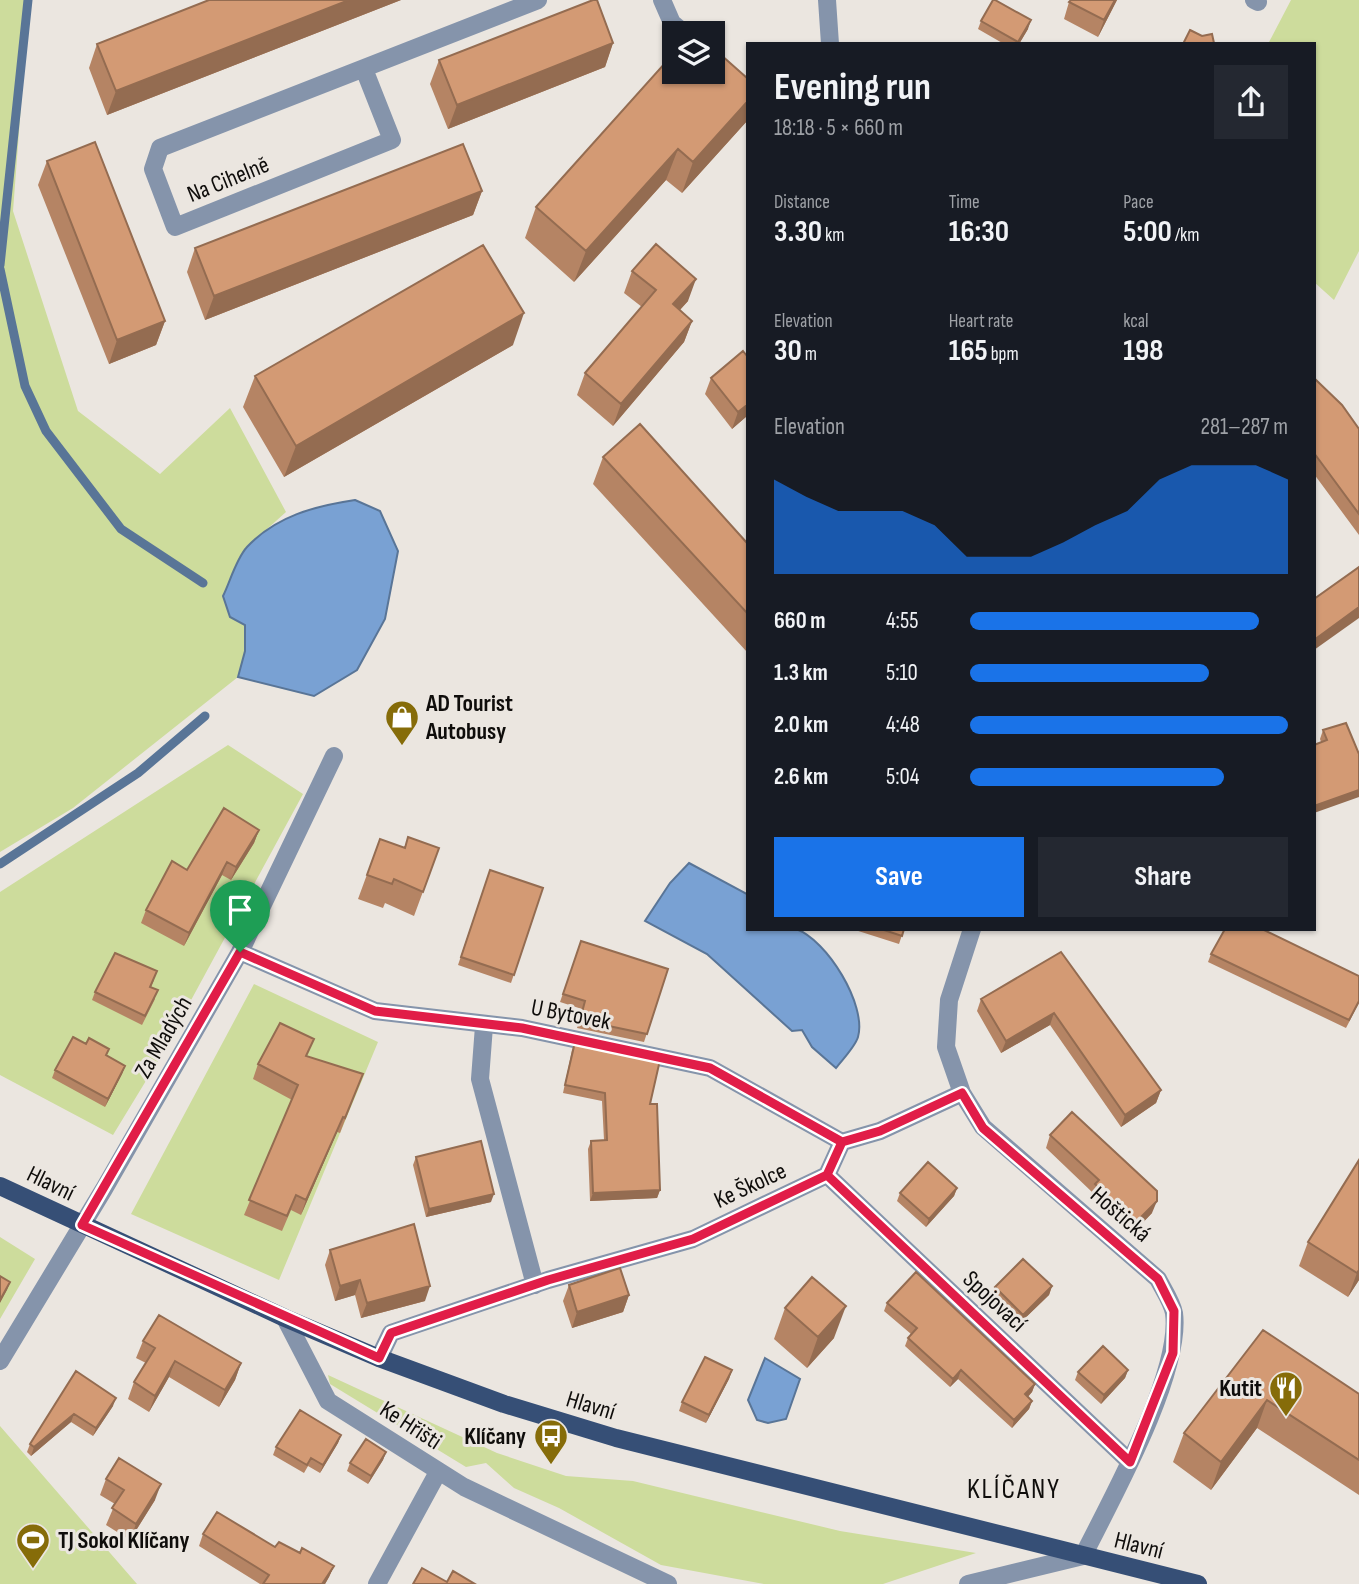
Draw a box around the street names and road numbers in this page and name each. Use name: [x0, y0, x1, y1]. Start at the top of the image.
street label: Na Cihelně: [183, 150, 273, 209]
street label: Za Mladých: [128, 991, 198, 1083]
street label: U Bytovek: [529, 993, 613, 1036]
street label: Ke Školce: [709, 1156, 791, 1215]
street label: Hlavní: [22, 1160, 80, 1208]
street label: Hoštická: [1085, 1180, 1157, 1248]
street label: Spojovací: [957, 1265, 1033, 1338]
street label: Hlavní: [563, 1384, 619, 1427]
street label: Ke Hřišti: [374, 1395, 447, 1456]
street label: Hlavní: [1111, 1525, 1167, 1566]

